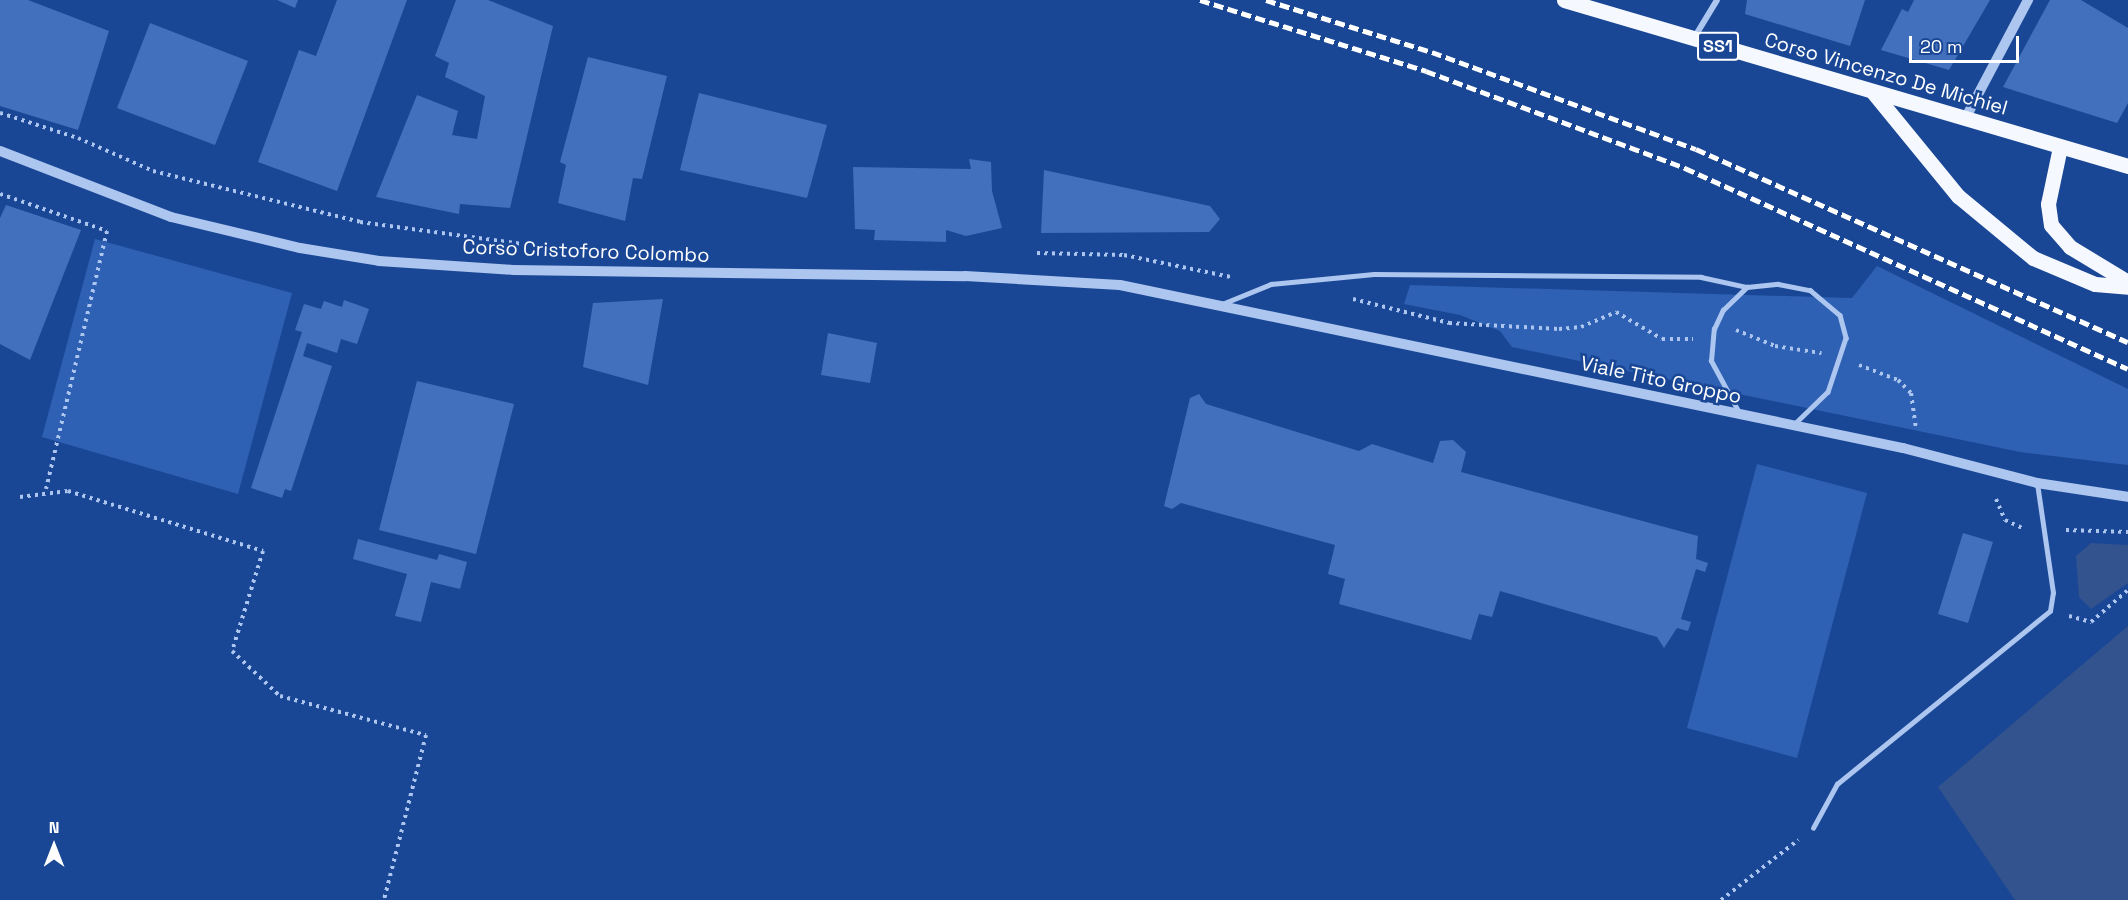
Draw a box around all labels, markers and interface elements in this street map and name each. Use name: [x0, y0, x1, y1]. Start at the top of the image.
scale bar: [1912, 24, 2022, 62]
street label: Corso Vincenzo De Michiel: [1762, 28, 2010, 120]
road number: SS1: [1697, 31, 1739, 61]
text: 20 m: [1920, 35, 1963, 58]
street label: Corso Cristoforo Colombo: [462, 235, 710, 267]
street label: Viale Tito Groppo: [1578, 351, 1744, 409]
north arrow: [24, 816, 84, 876]
text: N: [49, 817, 59, 838]

